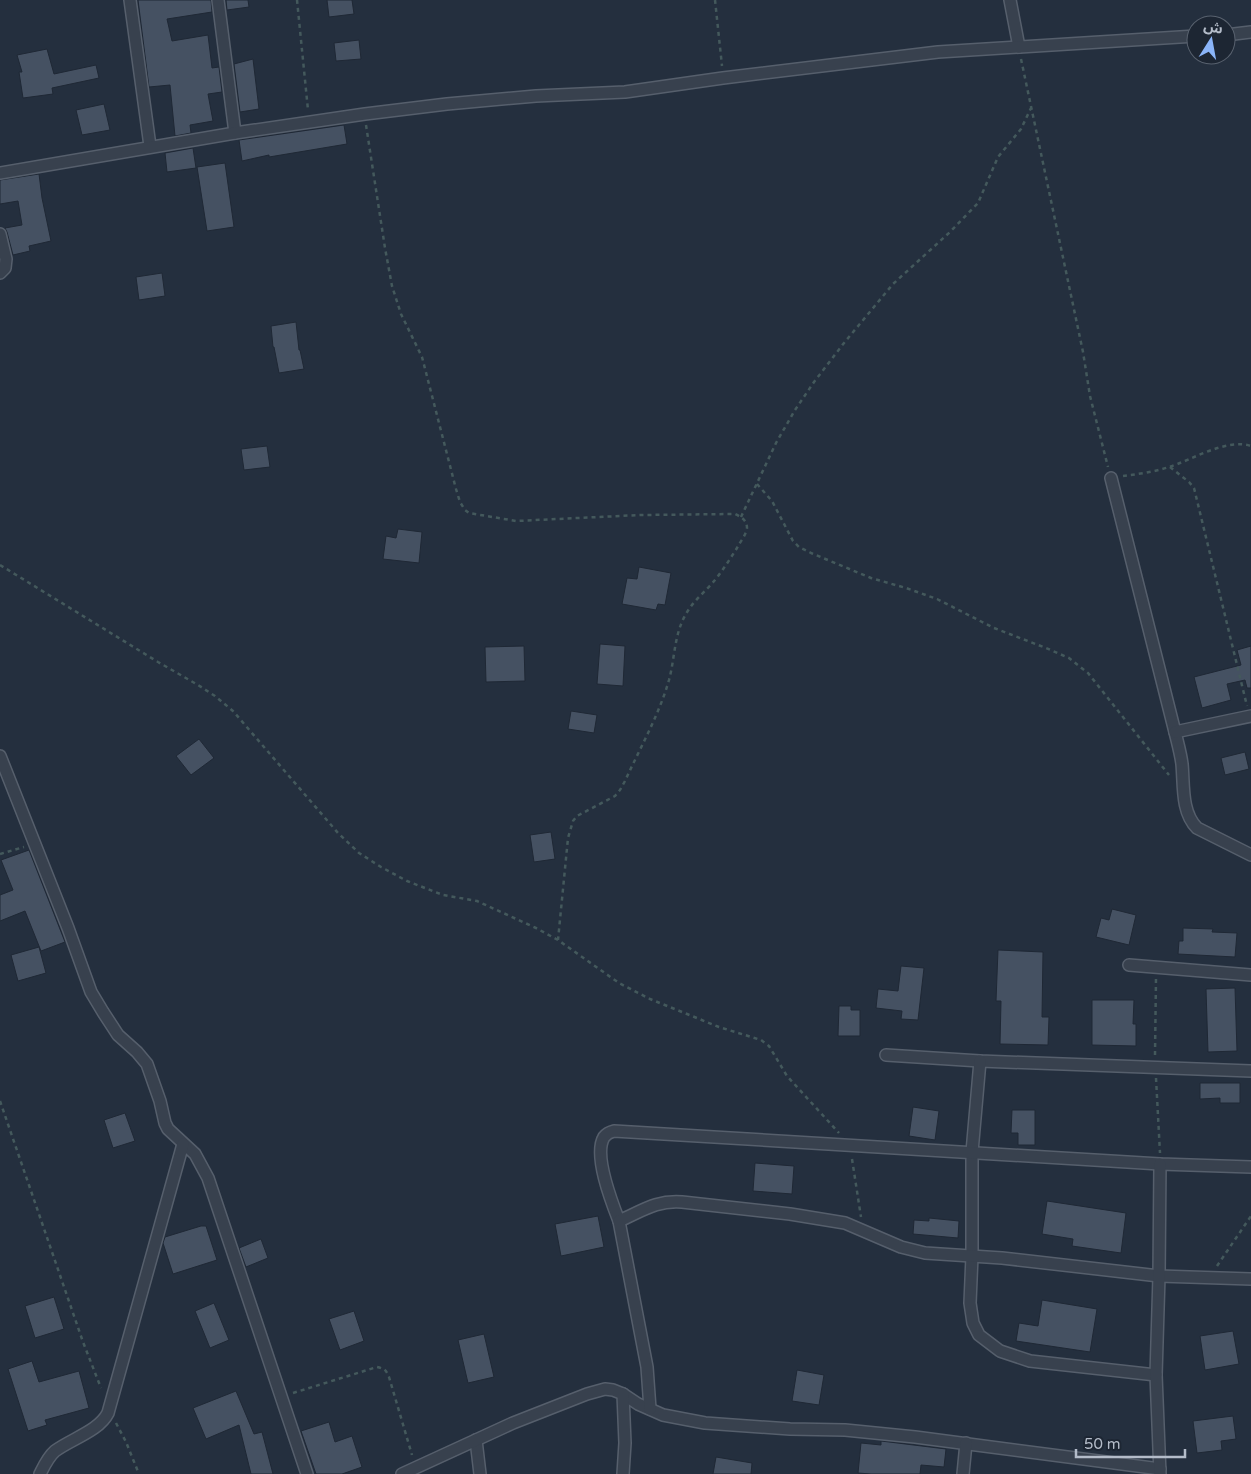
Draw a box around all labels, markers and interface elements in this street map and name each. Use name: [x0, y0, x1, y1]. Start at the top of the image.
north arrow: [1186, 15, 1236, 65]
text: ش: [1202, 18, 1224, 38]
scale bar: [1076, 1426, 1185, 1458]
text: 50 m: [1084, 1435, 1121, 1453]

